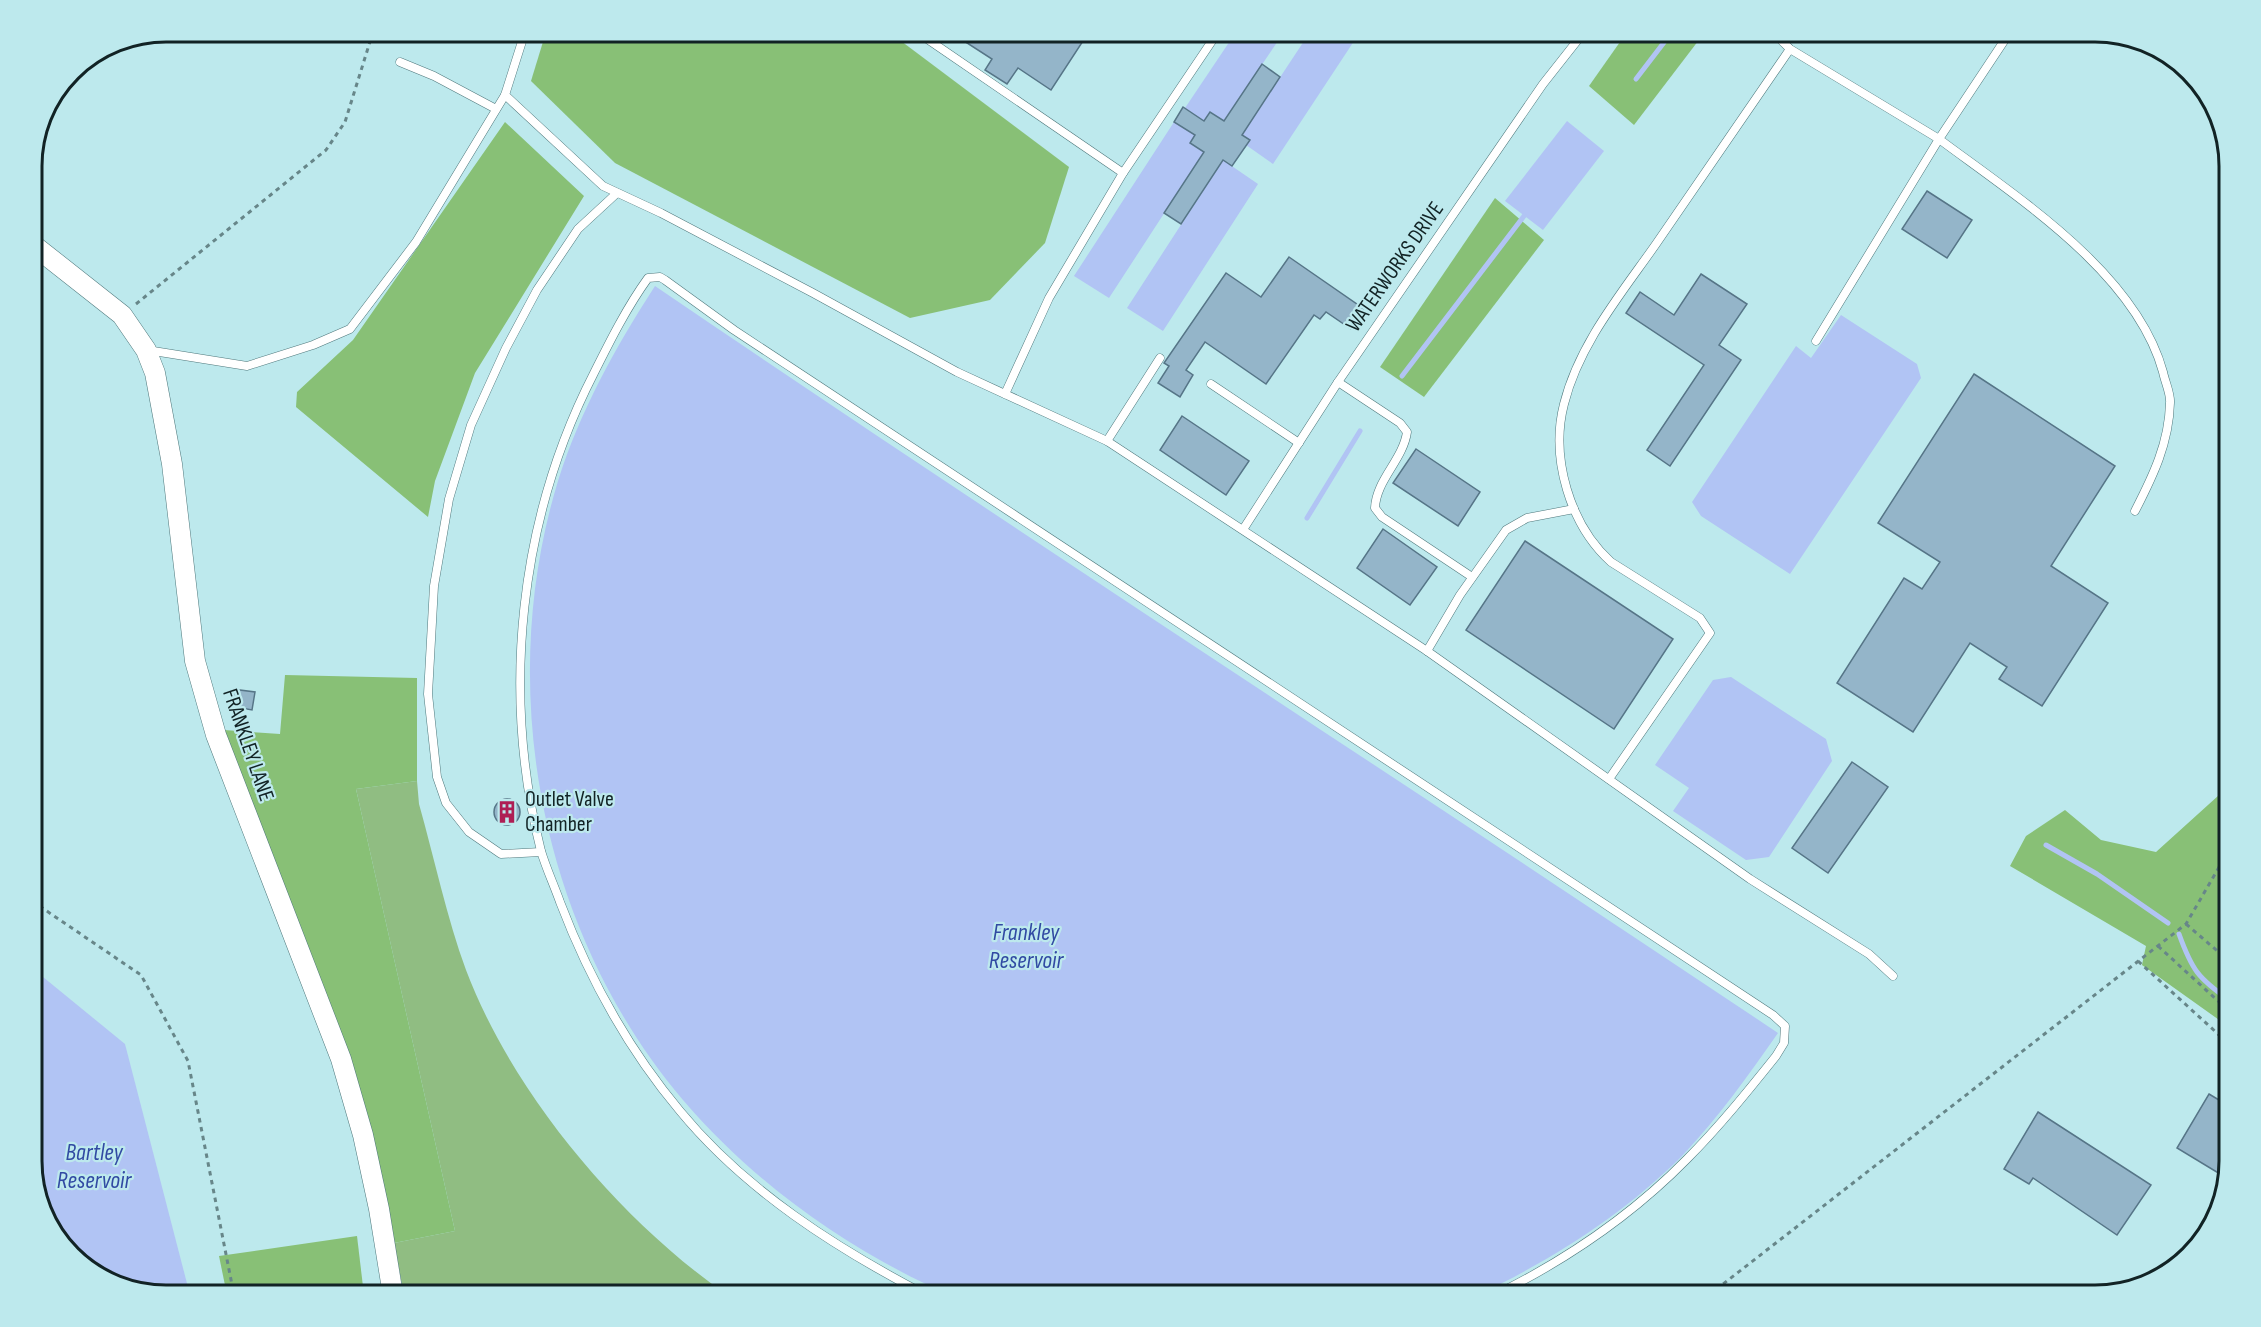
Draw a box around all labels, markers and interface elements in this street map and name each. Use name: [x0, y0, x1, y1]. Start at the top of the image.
street label: WATERWORKS DRIVE: [1340, 197, 1450, 337]
street label: FRANKLEY LANE: [216, 685, 280, 805]
place label: Outlet Valve Chamber: [525, 786, 614, 838]
building icon: Outlet Valve Chamber: [494, 799, 520, 825]
water label: Frankley Reservoir: [989, 918, 1064, 975]
water label: Bartley Reservoir: [57, 1138, 132, 1195]

